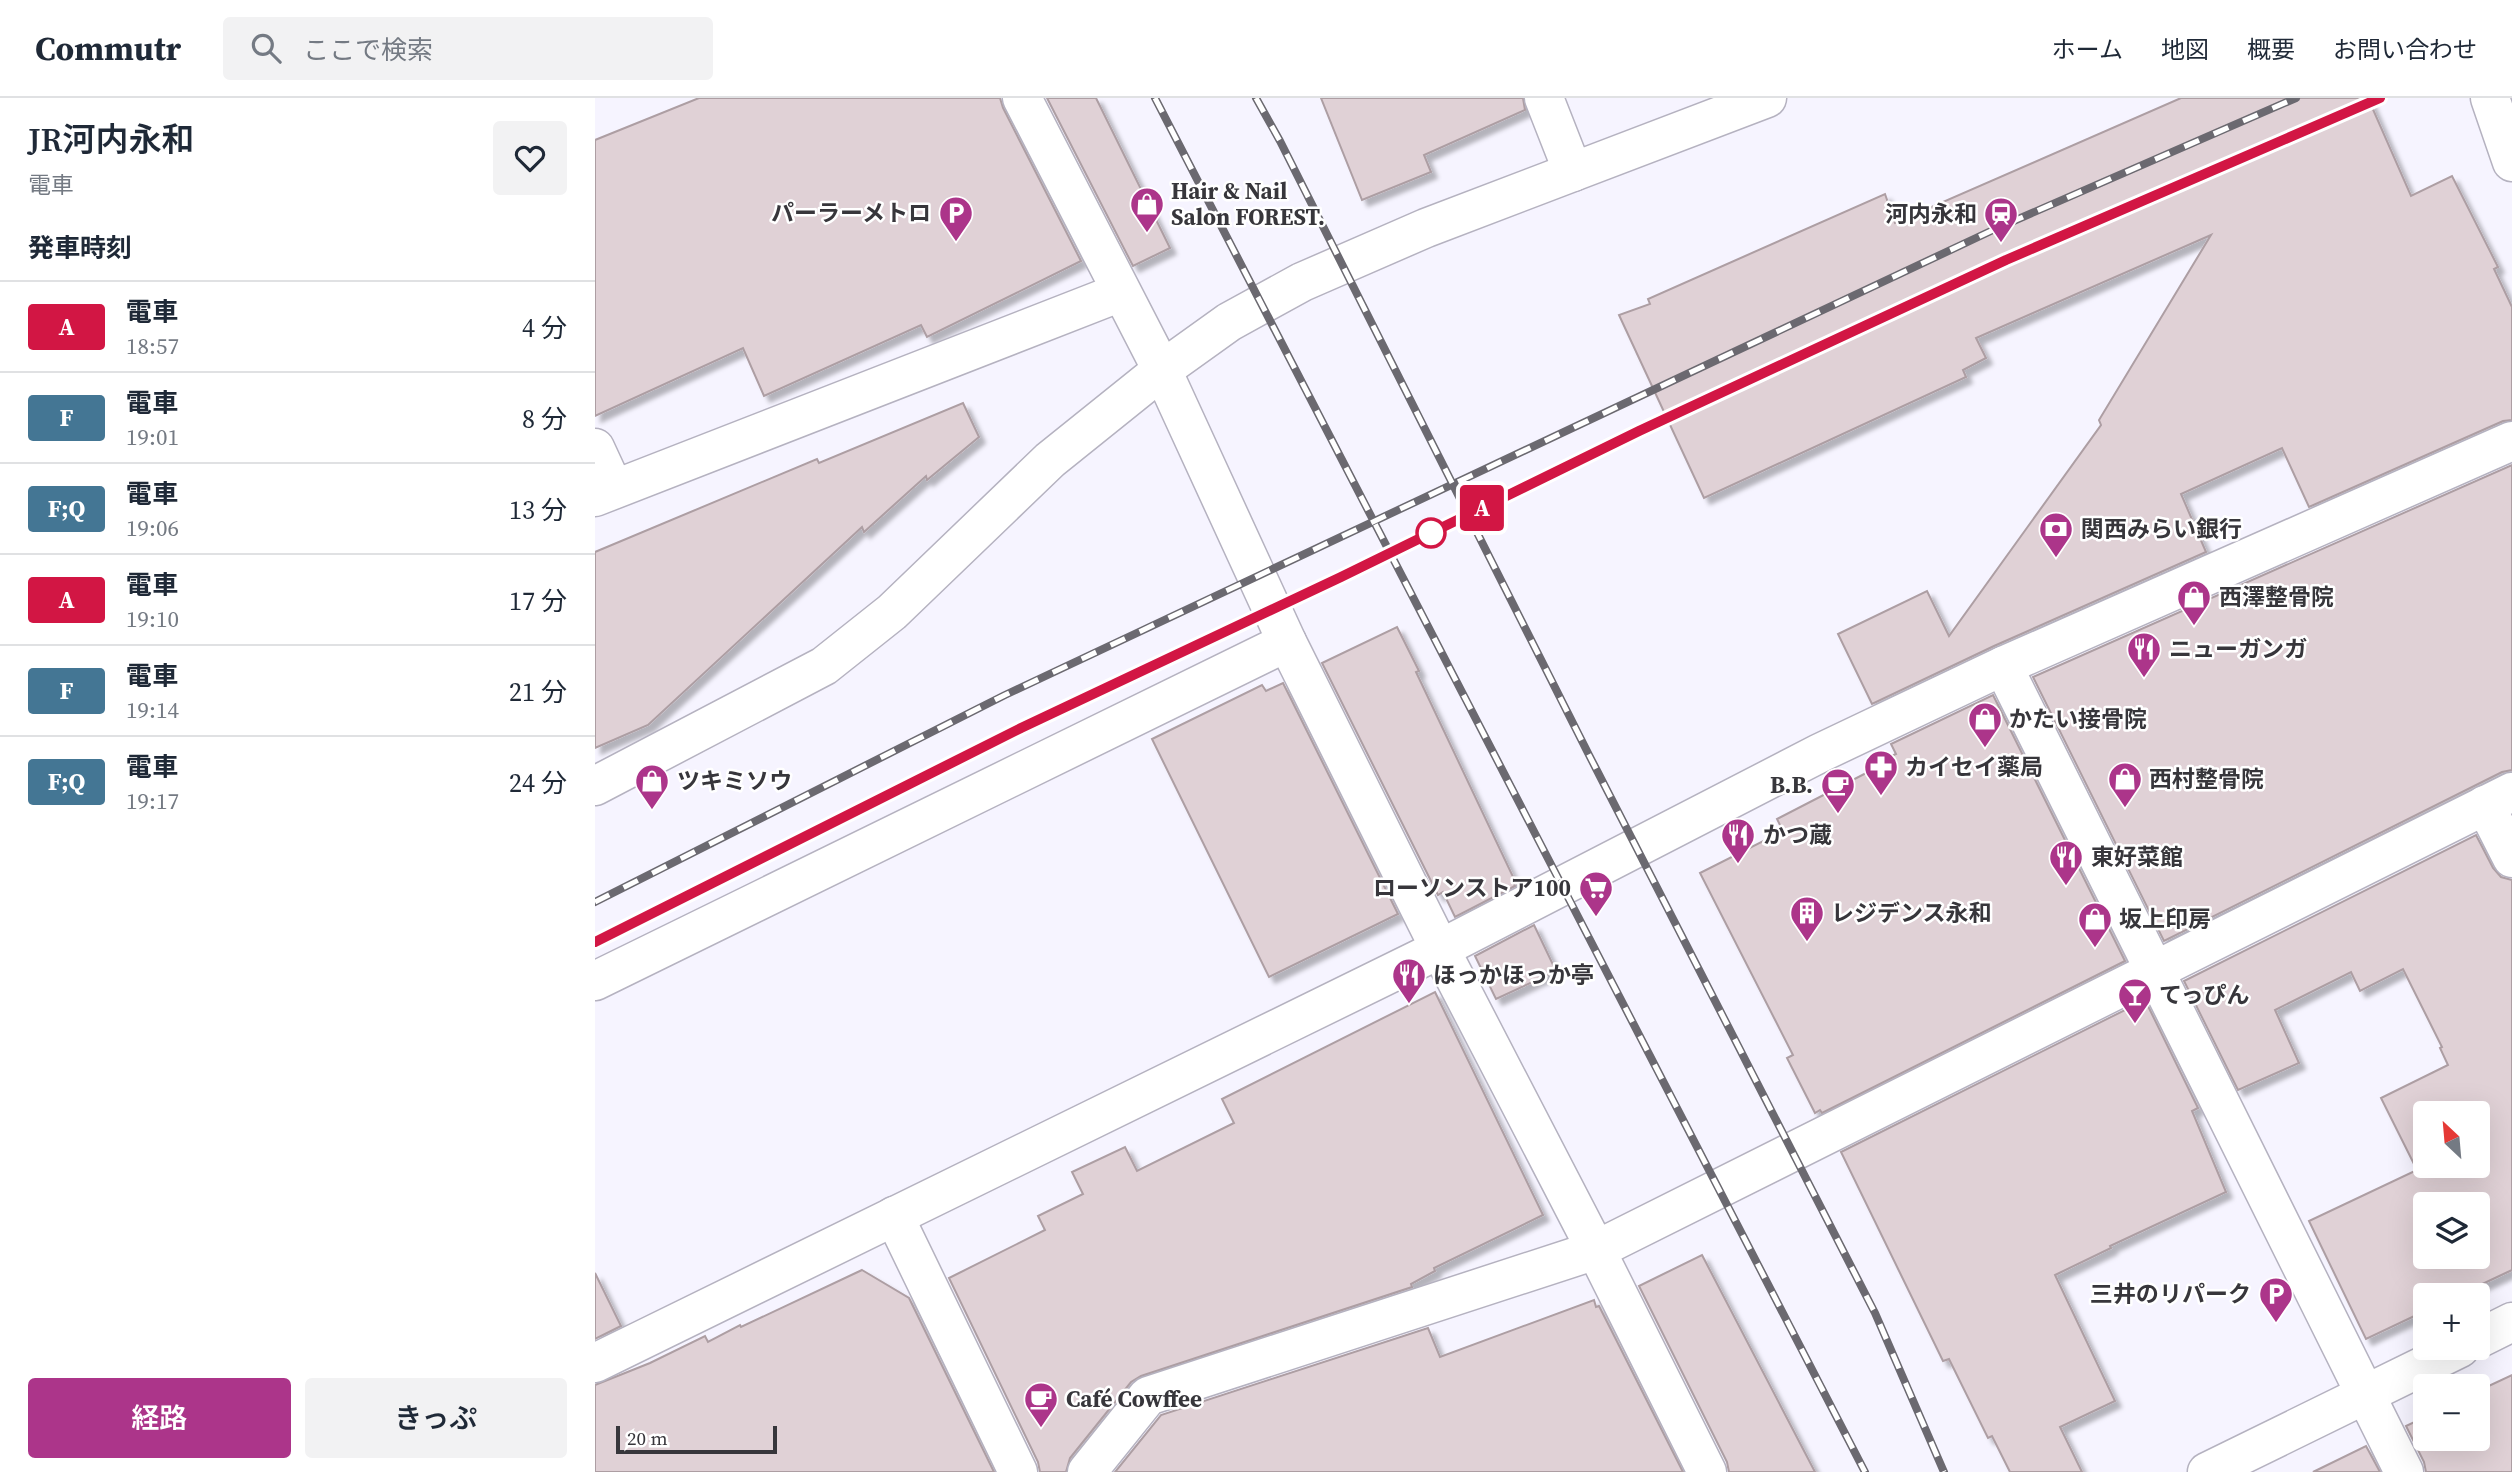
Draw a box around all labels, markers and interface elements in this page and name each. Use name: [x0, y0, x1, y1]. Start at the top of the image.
search box: [223, 17, 713, 80]
text: Commutr: [35, 26, 181, 71]
icon: search: [247, 29, 285, 67]
text: ここで検索: [303, 32, 433, 68]
text: ホーム: [2052, 33, 2123, 66]
text: 地図: [2161, 33, 2209, 66]
text: 概要: [2247, 33, 2295, 66]
text: お問い合わせ: [2333, 33, 2477, 66]
text: JR河内永和: [28, 117, 195, 162]
button: heart: [493, 121, 567, 195]
text: 電車: [28, 169, 74, 201]
place label: Hair & Nail Salon FOREST.: [1171, 175, 1325, 233]
shop icon: Hair & Nail Salon FOREST.: [1128, 185, 1166, 234]
parking icon: パーラーメトロ: [937, 194, 975, 243]
station icon: 河内永和: [1982, 195, 2020, 244]
place label: パーラーメトロ: [771, 197, 931, 229]
place label: 河内永和: [1885, 198, 1977, 230]
text: 発車時刻: [28, 230, 132, 266]
text: 電車: [126, 294, 178, 330]
text: A: [58, 310, 75, 343]
text: 4 分: [522, 310, 567, 346]
text: 18:57: [126, 330, 179, 362]
text: 電車: [126, 385, 178, 421]
text: F: [60, 401, 73, 434]
text: 8 分: [522, 401, 567, 437]
text: 19:01: [126, 421, 179, 453]
text: 電車: [126, 476, 178, 512]
line badge: A: [1459, 485, 1505, 531]
text: A: [1474, 491, 1490, 524]
text: F;Q: [48, 492, 85, 525]
text: 13 分: [509, 492, 567, 528]
bank icon: 関西みらい銀行: [2037, 510, 2075, 559]
text: 19:06: [126, 512, 179, 544]
place label: 関西みらい銀行: [2081, 513, 2242, 545]
unlabelled marker: [1416, 518, 1446, 548]
text: 電車: [126, 567, 178, 603]
shop icon: 西澤整骨院: [2175, 578, 2213, 627]
place label: 西澤整骨院: [2219, 581, 2334, 613]
text: A: [58, 583, 75, 616]
text: 17 分: [509, 583, 567, 619]
text: 19:10: [126, 603, 179, 635]
restaurant icon: ニューガンガ: [2125, 630, 2163, 679]
place label: ニューガンガ: [2169, 633, 2307, 665]
text: 電車: [126, 658, 178, 694]
text: F: [60, 674, 73, 707]
text: 21 分: [509, 674, 567, 710]
text: 19:14: [126, 694, 179, 726]
shop icon: かたい接骨院: [1966, 700, 2004, 749]
place label: かたい接骨院: [2009, 703, 2147, 735]
pharmacy icon: カイセイ薬局: [1862, 748, 1900, 797]
text: 電車: [126, 749, 178, 785]
place label: カイセイ薬局: [1905, 751, 2043, 783]
shop icon: 西村整骨院: [2106, 760, 2144, 809]
shop icon: ツキミソウ: [633, 762, 671, 811]
place label: 西村整骨院: [2149, 763, 2264, 795]
text: F;Q: [48, 765, 85, 798]
text: 24 分: [509, 765, 567, 801]
place label: ツキミソウ: [677, 765, 792, 797]
cafe icon: B.B.: [1819, 766, 1857, 815]
place label: B.B.: [1770, 769, 1813, 801]
text: 19:17: [126, 785, 179, 817]
restaurant icon: かつ蔵: [1719, 816, 1757, 865]
place label: かつ蔵: [1763, 819, 1832, 851]
restaurant icon: 東好菜館: [2047, 838, 2085, 887]
place label: 東好菜館: [2091, 841, 2183, 873]
supermarket icon: ローソンストア100: [1577, 869, 1615, 918]
place label: ローソンストア100: [1373, 872, 1571, 904]
building icon: レジデンス永和: [1788, 894, 1826, 943]
place label: レジデンス永和: [1831, 897, 1992, 929]
shop icon: 坂上印房: [2076, 900, 2114, 949]
place label: 坂上印房: [2119, 903, 2211, 935]
restaurant icon: ほっかほっか亭: [1390, 956, 1428, 1005]
place label: ほっかほっか亭: [1433, 959, 1594, 991]
bar icon: てっぴん: [2116, 976, 2154, 1025]
place label: てっぴん: [2159, 979, 2250, 1011]
north arrow: [2413, 1101, 2490, 1178]
map controls: [2413, 1101, 2490, 1451]
button: layers: [2413, 1192, 2490, 1269]
parking icon: 三井のリパーク: [2257, 1275, 2295, 1324]
place label: 三井のリパーク: [2090, 1278, 2251, 1310]
button: +: [2413, 1283, 2490, 1360]
button: −: [2413, 1374, 2490, 1451]
button: 経路: [28, 1378, 291, 1458]
button: きっぷ: [305, 1378, 567, 1458]
cafe icon: Café Cowffee: [1022, 1380, 1060, 1429]
place label: Café Cowffee: [1066, 1383, 1202, 1415]
scale bar: [616, 1423, 777, 1455]
text: 20 m: [627, 1425, 668, 1451]

